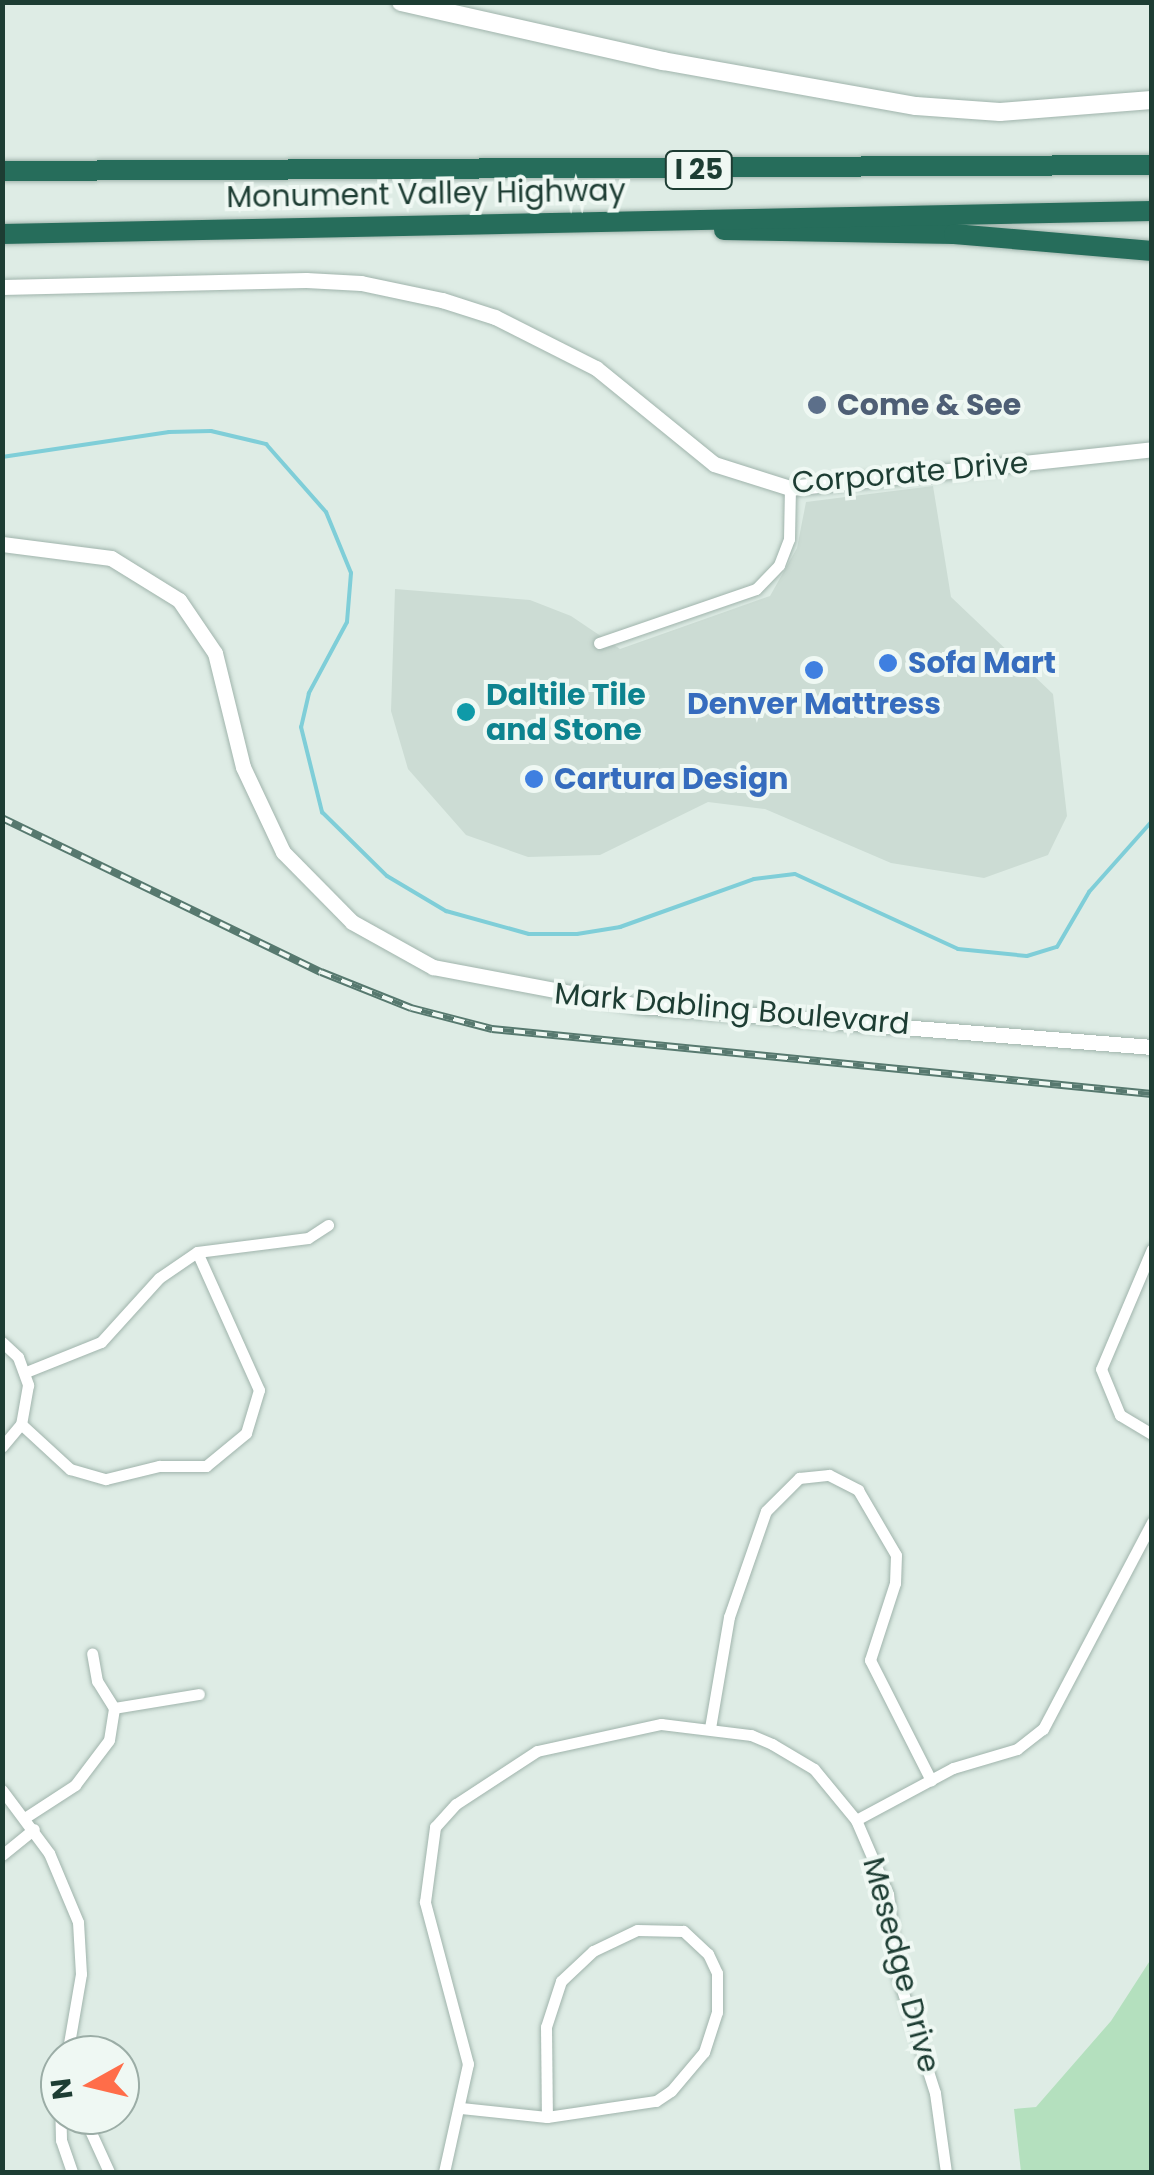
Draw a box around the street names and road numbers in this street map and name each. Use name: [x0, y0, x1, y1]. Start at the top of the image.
road number: I 25: [664, 147, 734, 193]
street label: Monument Valley Highway: [226, 173, 626, 215]
street label: Corporate Drive: [790, 445, 1030, 501]
street label: Mark Dabling Boulevard: [553, 976, 911, 1042]
street label: Mesedge Drive: [855, 1854, 947, 2076]

